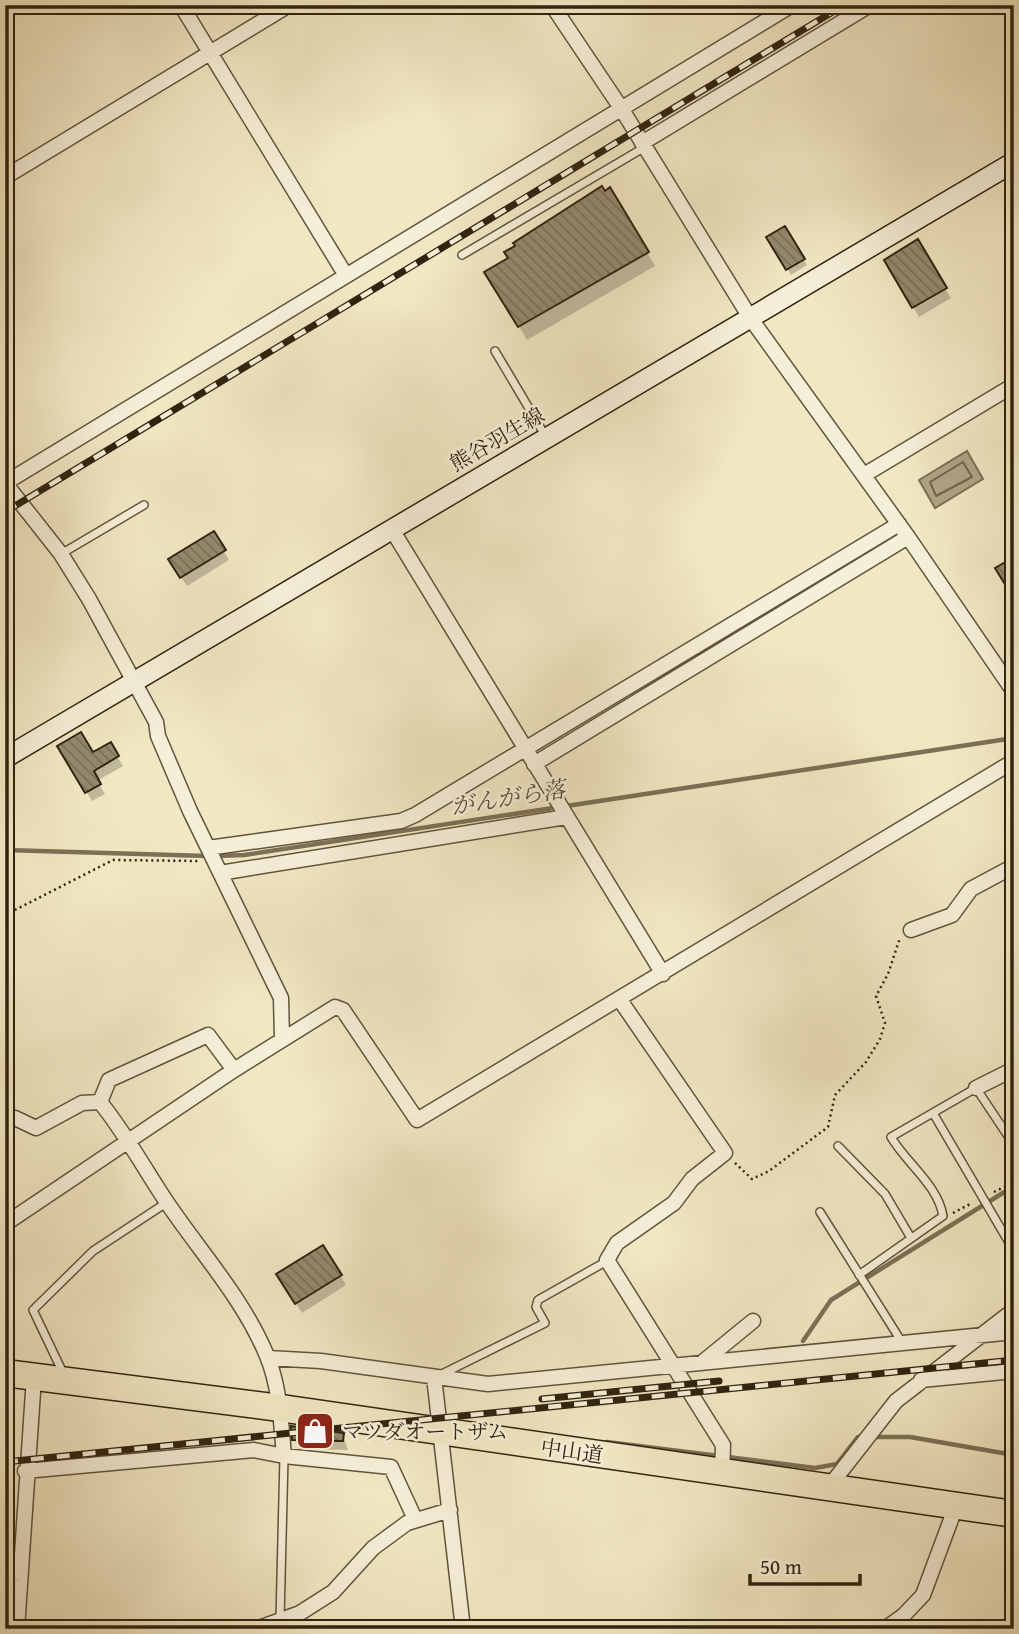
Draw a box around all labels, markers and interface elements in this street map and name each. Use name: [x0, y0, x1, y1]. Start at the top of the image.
street label: 熊谷羽生線: [444, 399, 550, 479]
water label: がんがら落: [449, 771, 571, 822]
shop icon: マツダオートザム: [294, 1410, 336, 1452]
place label: マツダオートザム: [342, 1416, 508, 1447]
street label: 中山道: [539, 1431, 605, 1471]
scale bar: [750, 1543, 860, 1587]
text: 50 m: [760, 1551, 802, 1582]

